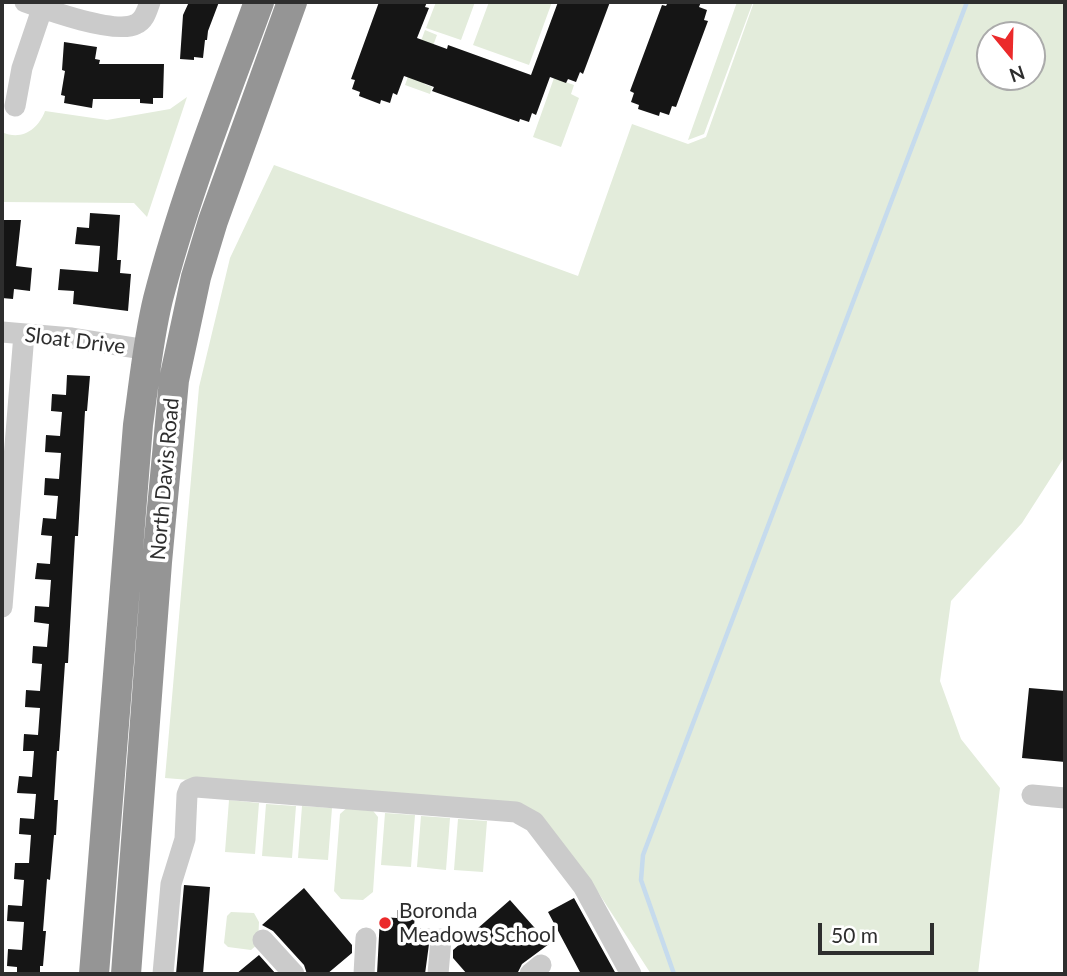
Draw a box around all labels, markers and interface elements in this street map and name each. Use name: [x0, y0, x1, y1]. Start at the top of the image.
north arrow: [976, 21, 1046, 91]
text: N: [1007, 61, 1028, 88]
street label: Sloat Drive: [23, 322, 127, 360]
street label: North Davis Road: [145, 397, 185, 561]
place label: Boronda Meadows School: [399, 898, 556, 948]
scale bar: [822, 909, 937, 953]
marker: Boronda Meadows School: [377, 915, 393, 931]
text: 50 m: [831, 922, 878, 947]

